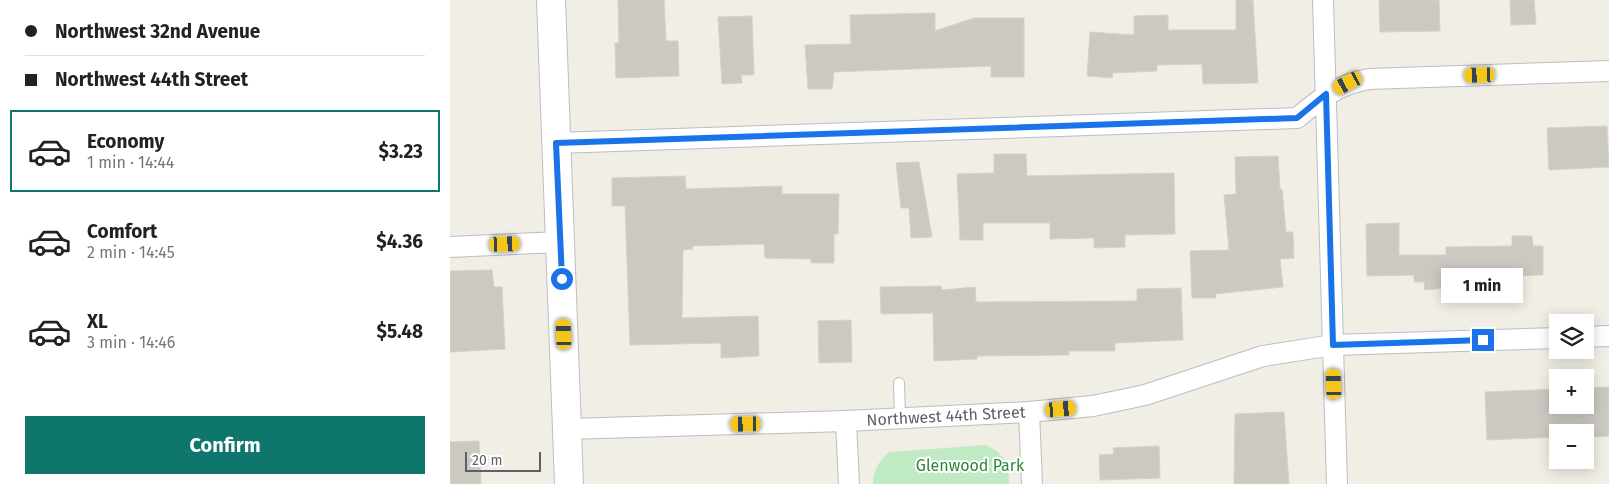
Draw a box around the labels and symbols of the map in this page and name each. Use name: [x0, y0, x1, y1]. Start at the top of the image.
car: [1464, 67, 1495, 83]
car: [1331, 69, 1364, 97]
car: [489, 236, 520, 252]
route start: [551, 268, 573, 290]
callout: 1 min: [1442, 268, 1524, 302]
car: [555, 319, 572, 349]
route end: [1472, 329, 1494, 351]
car: [1325, 369, 1342, 399]
car: [1045, 400, 1076, 418]
street label: Northwest 44th Street: [866, 402, 1026, 430]
car: [730, 416, 761, 432]
scale bar: [465, 449, 541, 472]
park label: Glenwood Park: [916, 456, 1025, 475]

